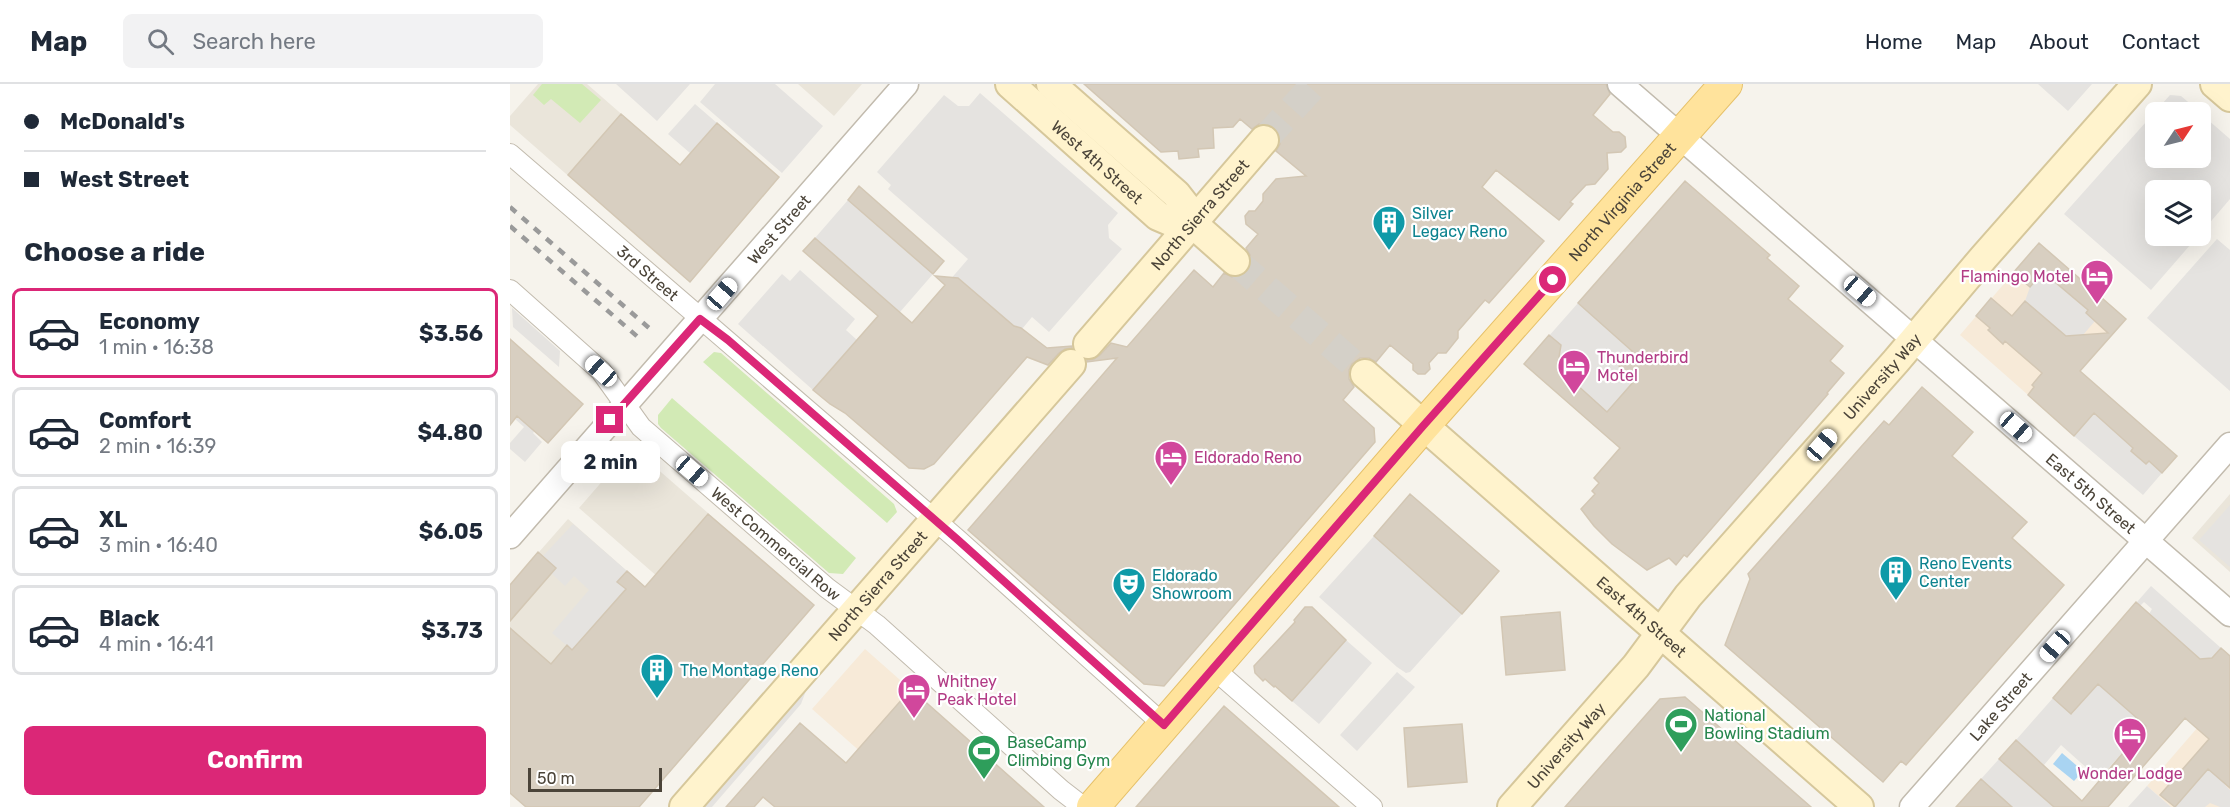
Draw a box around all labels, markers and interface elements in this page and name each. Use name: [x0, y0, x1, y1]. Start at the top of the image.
search box: [123, 14, 543, 68]
text: Map: [30, 25, 87, 58]
icon: search: [144, 25, 177, 58]
text: Search here: [192, 28, 316, 55]
text: Home: [1865, 29, 1922, 54]
text: Map: [1955, 29, 1996, 54]
text: About: [2029, 29, 2089, 54]
text: Contact: [2122, 29, 2200, 54]
north arrow: [2145, 102, 2211, 168]
map controls: [2145, 102, 2211, 246]
text: McDonald's: [60, 108, 185, 135]
street label: West 4th Street: [1047, 117, 1147, 208]
street label: North Virginia Street: [1565, 139, 1680, 265]
street label: North Sierra Street: [1147, 156, 1253, 274]
text: West Street: [60, 166, 189, 193]
button: layers: [2145, 180, 2211, 246]
street label: West Street: [744, 191, 815, 268]
building icon: Silver Legacy Reno: [1371, 204, 1407, 251]
place label: Silver Legacy Reno: [1412, 204, 1507, 241]
text: Choose a ride: [24, 236, 205, 268]
street label: 3rd Street: [613, 241, 682, 305]
hotel icon: Flamingo Motel: [2079, 258, 2115, 305]
route start: [1539, 266, 1566, 293]
place label: Flamingo Motel: [1961, 267, 2074, 286]
car: [1841, 272, 1879, 310]
car: [703, 275, 741, 313]
icon: car: [27, 306, 81, 360]
text: Economy: [99, 308, 200, 335]
text: $3.56: [419, 320, 483, 347]
street label: University Way: [1839, 329, 1925, 424]
text: 1 min · 16:38: [99, 335, 214, 359]
hotel icon: Thunderbird Motel: [1556, 348, 1592, 395]
place label: Thunderbird Motel: [1597, 348, 1688, 385]
car: [582, 352, 620, 390]
icon: car: [27, 405, 81, 459]
route end: [596, 406, 623, 433]
text: Comfort: [99, 407, 191, 434]
car: [1997, 408, 2035, 446]
text: $4.80: [417, 419, 483, 446]
car: [1803, 426, 1841, 464]
text: 2 min · 16:39: [99, 434, 216, 458]
hotel icon: Eldorado Reno: [1153, 439, 1189, 486]
callout: 2 min: [561, 441, 660, 483]
place label: Eldorado Reno: [1194, 448, 1302, 467]
text: 2 min: [583, 450, 638, 474]
street label: East 5th Street: [2042, 450, 2139, 538]
car: [673, 452, 711, 490]
street label: West Commercial Row: [707, 483, 844, 605]
icon: car: [27, 504, 81, 558]
text: XL: [99, 506, 127, 533]
text: $6.05: [419, 518, 483, 545]
street label: North Sierra Street: [825, 527, 931, 645]
text: 3 min · 16:40: [99, 533, 218, 557]
building icon: Reno Events Center: [1878, 554, 1914, 601]
place label: Reno Events Center: [1919, 554, 2012, 591]
theatre icon: Eldorado Showroom: [1111, 566, 1147, 613]
place label: Eldorado Showroom: [1152, 566, 1232, 603]
street label: East 4th Street: [1593, 573, 1690, 661]
icon: car: [27, 603, 81, 657]
text: Black: [99, 605, 160, 632]
text: $3.73: [421, 617, 483, 644]
car: [2036, 627, 2074, 665]
text: 4 min · 16:41: [99, 632, 214, 656]
building icon: The Montage Reno: [639, 652, 675, 699]
place label: The Montage Reno: [680, 661, 819, 680]
street label: Lake Street: [1966, 668, 2036, 745]
hotel icon: Whitney Peak Hotel: [896, 672, 932, 719]
place label: Whitney Peak Hotel: [937, 672, 1017, 709]
street label: University Way: [1523, 699, 1610, 793]
sports icon: National Bowling Stadium: [1663, 706, 1699, 753]
place label: National Bowling Stadium: [1704, 706, 1830, 743]
hotel icon: Wonder Lodge: [2112, 716, 2148, 763]
button: Confirm: [24, 726, 486, 795]
sports icon: BaseCamp Climbing Gym: [966, 733, 1002, 780]
place label: BaseCamp Climbing Gym: [1007, 733, 1110, 770]
place label: Wonder Lodge: [2077, 764, 2183, 783]
scale bar: [528, 765, 662, 792]
text: 50 m: [537, 769, 575, 788]

